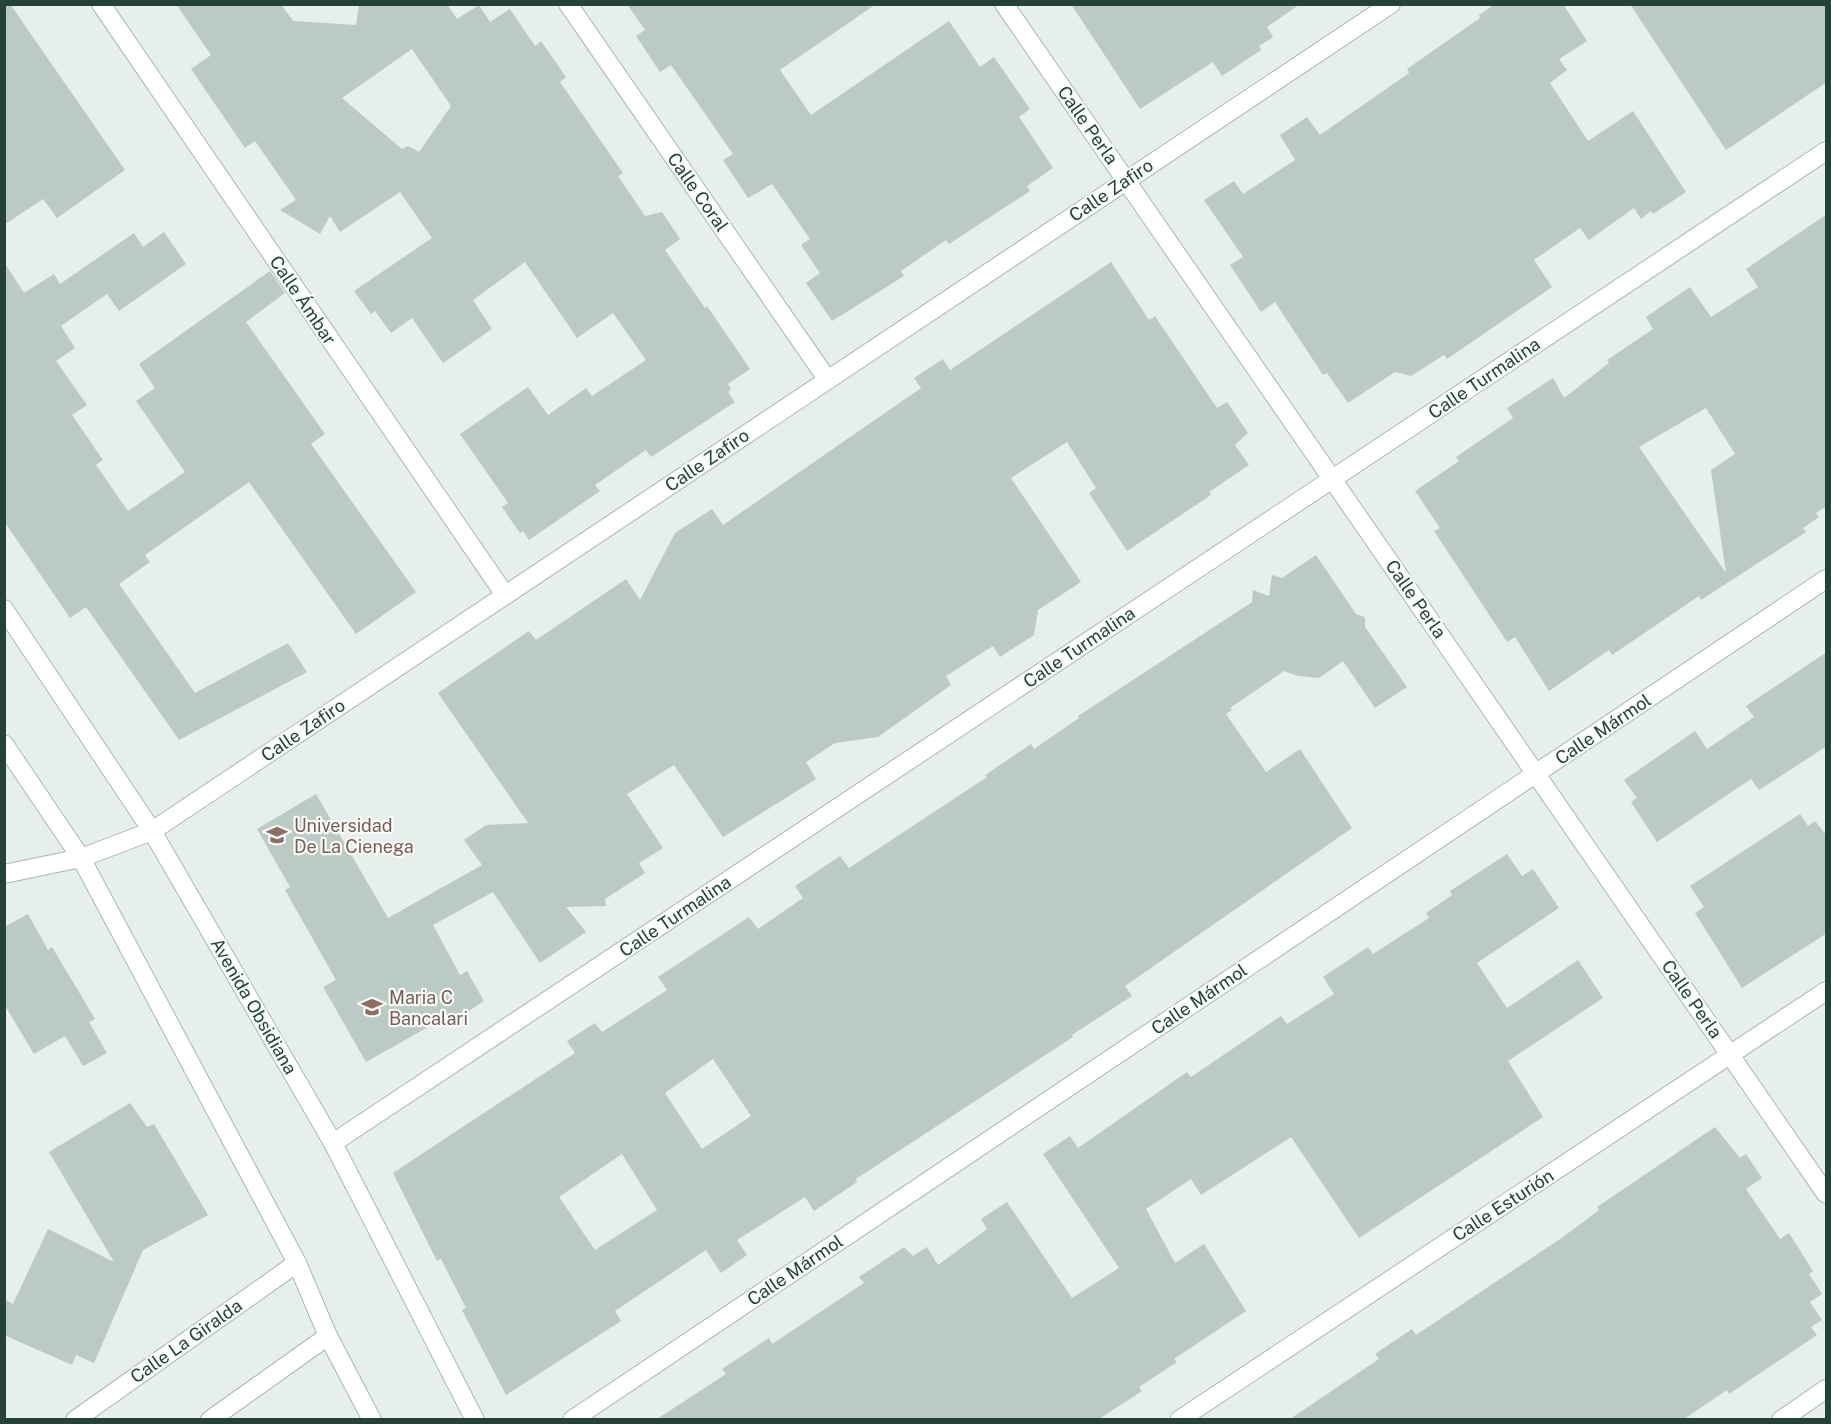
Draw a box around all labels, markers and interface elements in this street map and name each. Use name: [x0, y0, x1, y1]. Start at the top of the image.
street label: Calle Perla: [1053, 82, 1123, 168]
street label: Calle Coral: [663, 148, 733, 236]
street label: Calle Zafiro: [1065, 154, 1157, 226]
street label: Calle Ámbar: [266, 251, 341, 348]
street label: Calle Turmalina: [1424, 333, 1544, 423]
street label: Calle Zafiro: [661, 424, 753, 496]
street label: Calle Perla: [1381, 556, 1451, 642]
street label: Calle Turmalina: [1019, 602, 1139, 692]
street label: Calle Mármol: [1551, 689, 1655, 769]
street label: Calle Zafiro: [257, 694, 349, 766]
place label: Universidad De La Cienega: [294, 815, 414, 857]
school or university icon: Universidad De La Cienega: [265, 823, 289, 847]
street label: Calle Turmalina: [615, 871, 735, 961]
street label: Avenida Obsidiana: [207, 934, 301, 1078]
street label: Calle Perla: [1657, 956, 1727, 1042]
street label: Calle Mármol: [1147, 959, 1251, 1039]
place label: Maria C Bancalari: [389, 987, 468, 1029]
school or university icon: Maria C Bancalari: [360, 995, 384, 1019]
street label: Calle Esturión: [1449, 1165, 1557, 1245]
street label: Calle Mármol: [743, 1230, 847, 1310]
street label: Calle La Giralda: [126, 1295, 246, 1387]

